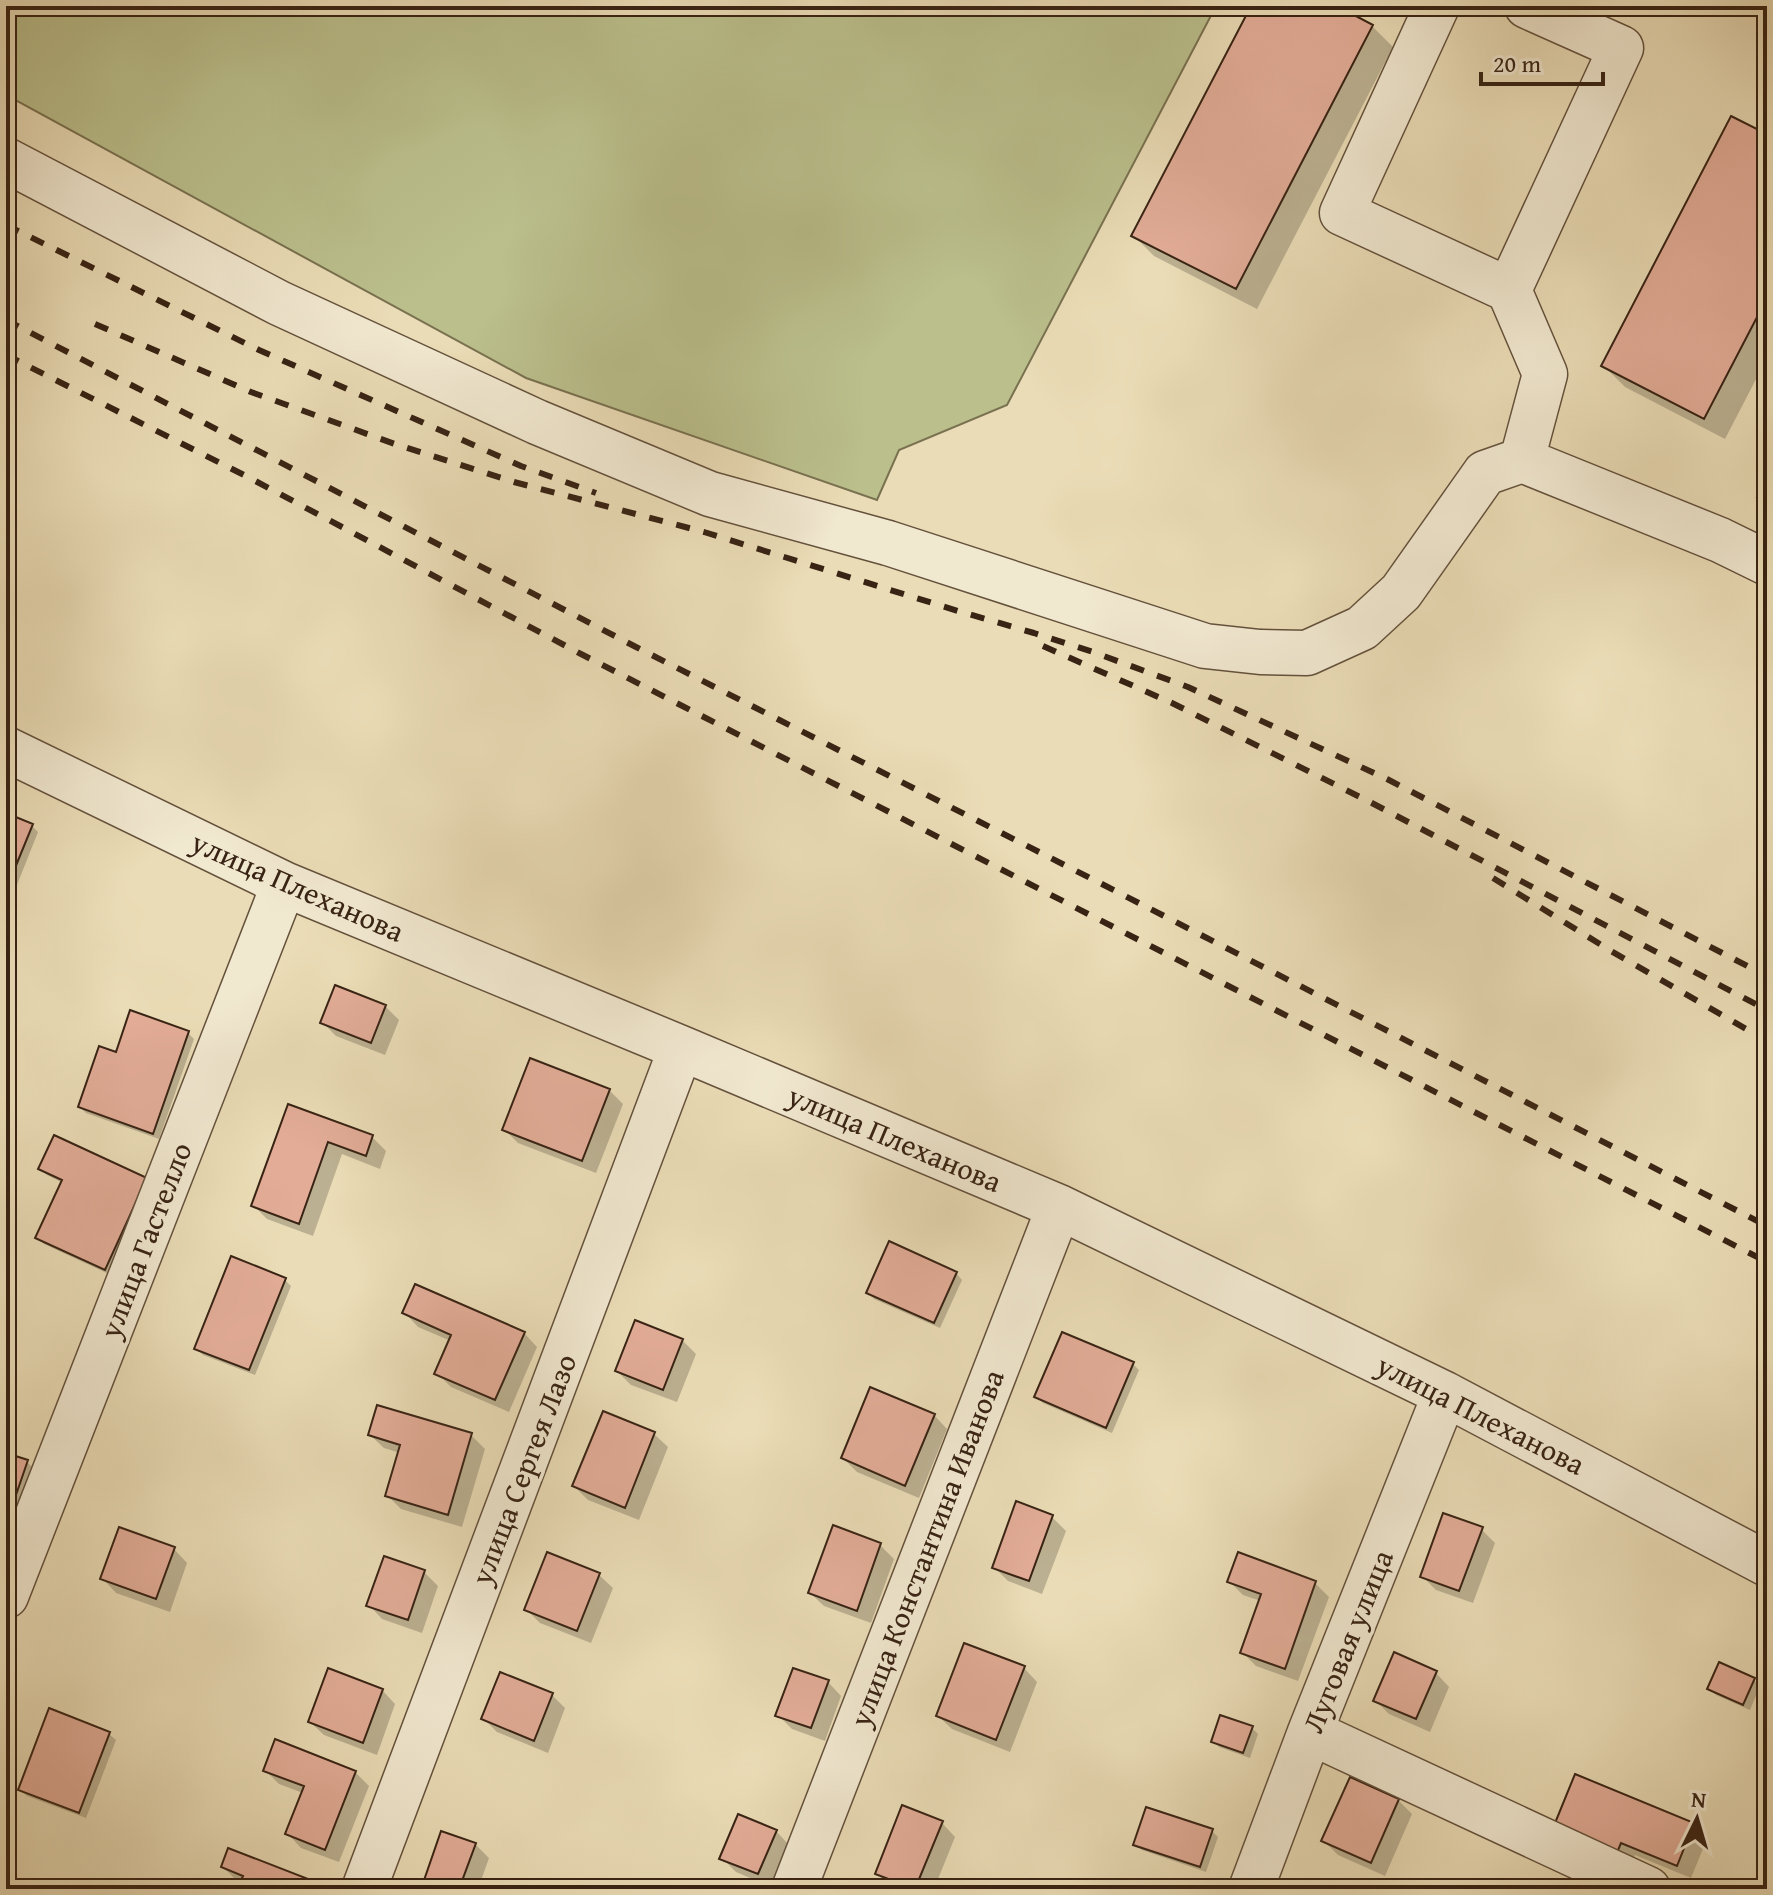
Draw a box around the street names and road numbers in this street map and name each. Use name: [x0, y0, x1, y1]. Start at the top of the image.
street label: улица Плеханова: [184, 819, 412, 953]
street label: улица Плеханова: [780, 1073, 1010, 1203]
street label: улица Гастелло: [87, 1136, 203, 1345]
street label: улица Плеханова: [1368, 1342, 1594, 1486]
street label: улица Сергея Лазо: [458, 1347, 587, 1592]
street label: улица Константина Иванова: [837, 1362, 1015, 1734]
street label: Луговая улица: [1290, 1542, 1404, 1739]

